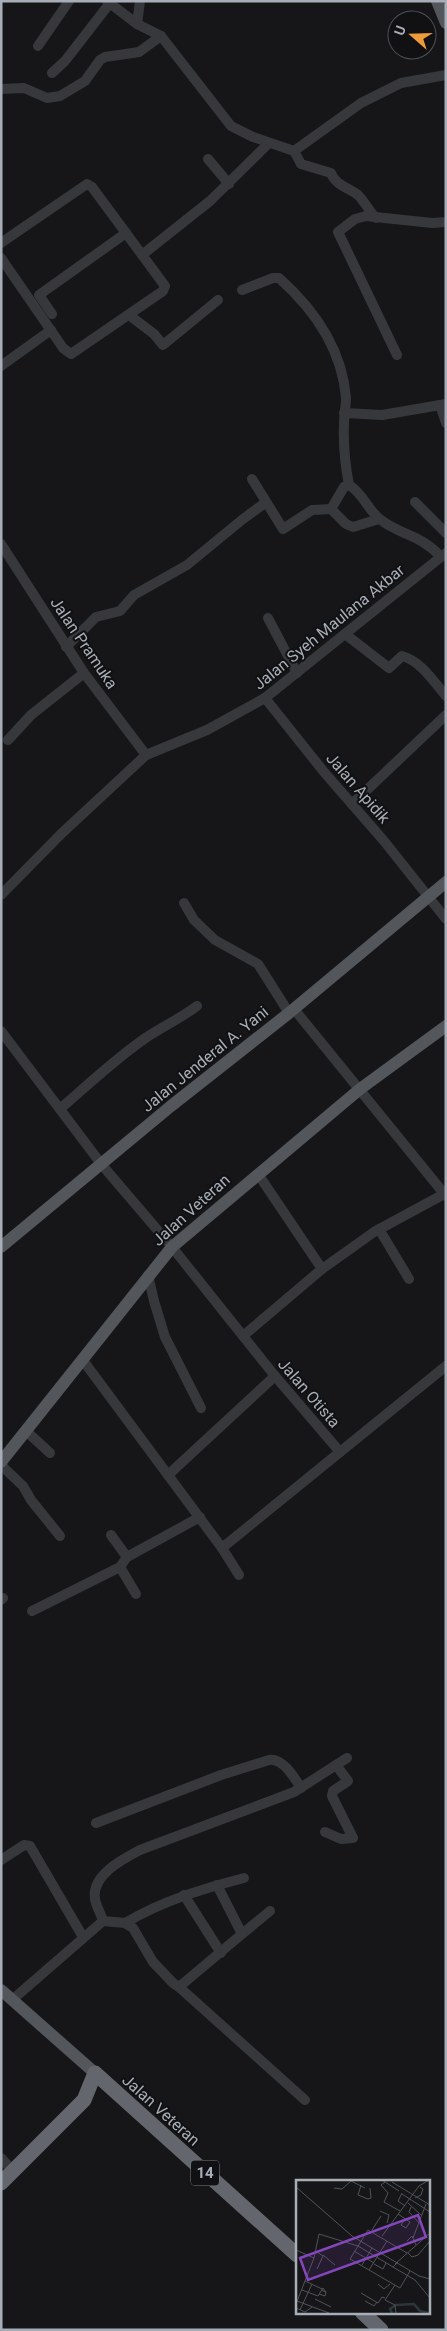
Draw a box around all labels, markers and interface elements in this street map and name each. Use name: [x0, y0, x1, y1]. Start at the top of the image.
north arrow: [387, 10, 437, 60]
text: U: [391, 23, 409, 38]
street label: Jalan Syeh Maulana Akbar: [250, 560, 409, 694]
street label: Jalan Pramuka: [46, 594, 122, 692]
street label: Jalan Apidik: [322, 749, 394, 828]
street label: Jalan Jenderal A. Yani: [138, 1002, 272, 1116]
street label: Jalan Veteran: [148, 1170, 234, 1250]
street label: Jalan Otista: [274, 1355, 344, 1431]
street label: Jalan Veteran: [118, 2070, 204, 2150]
road number: 14: [191, 2160, 219, 2186]
inset map: [296, 2180, 430, 2314]

